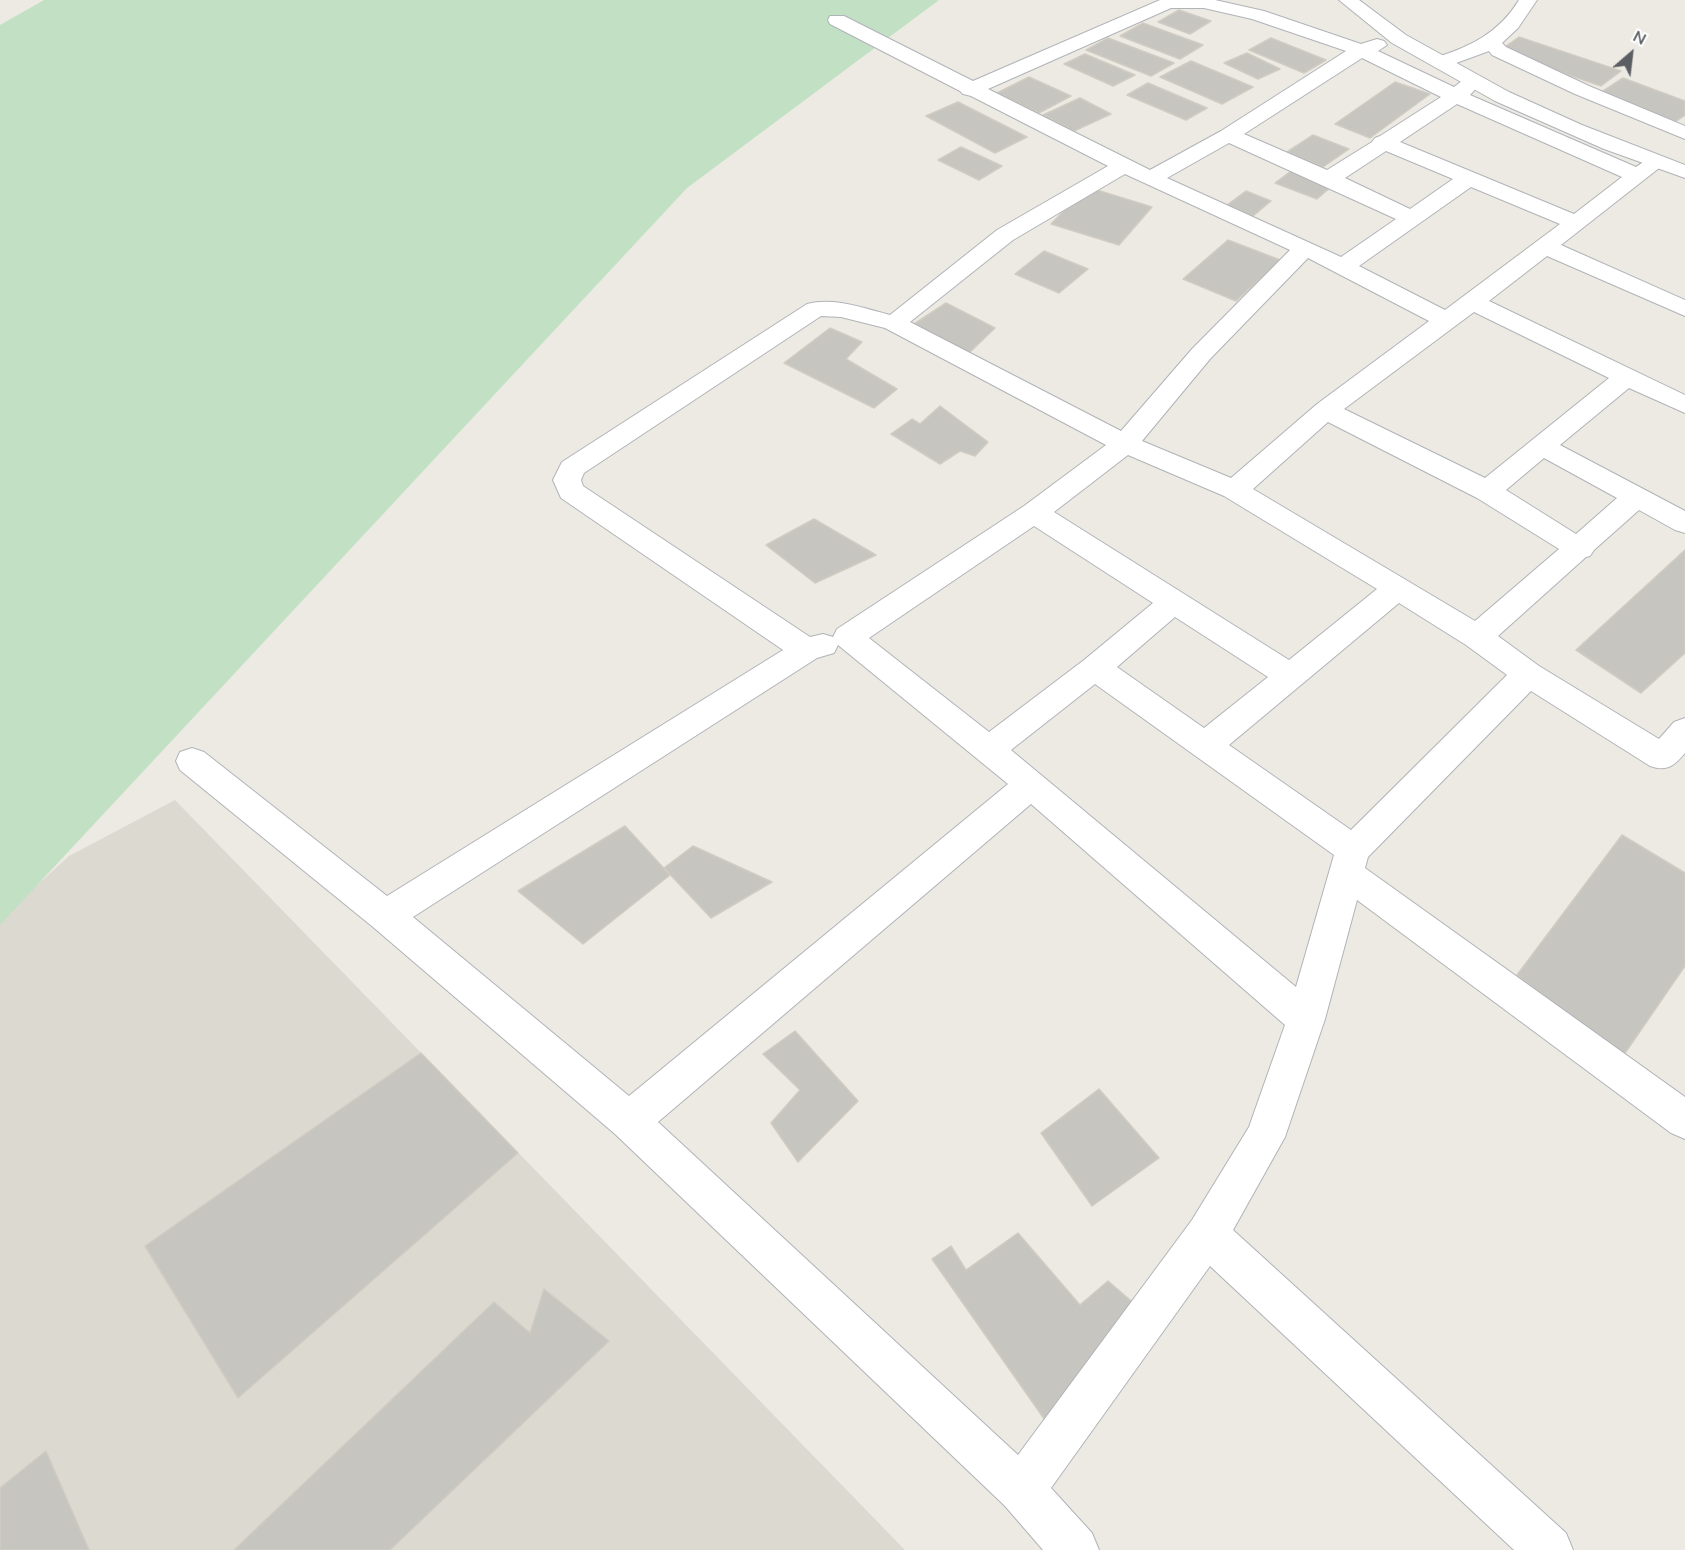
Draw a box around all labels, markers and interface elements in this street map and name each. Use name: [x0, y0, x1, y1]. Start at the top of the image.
north arrow: [1601, 24, 1661, 84]
text: N: [1629, 26, 1650, 51]

